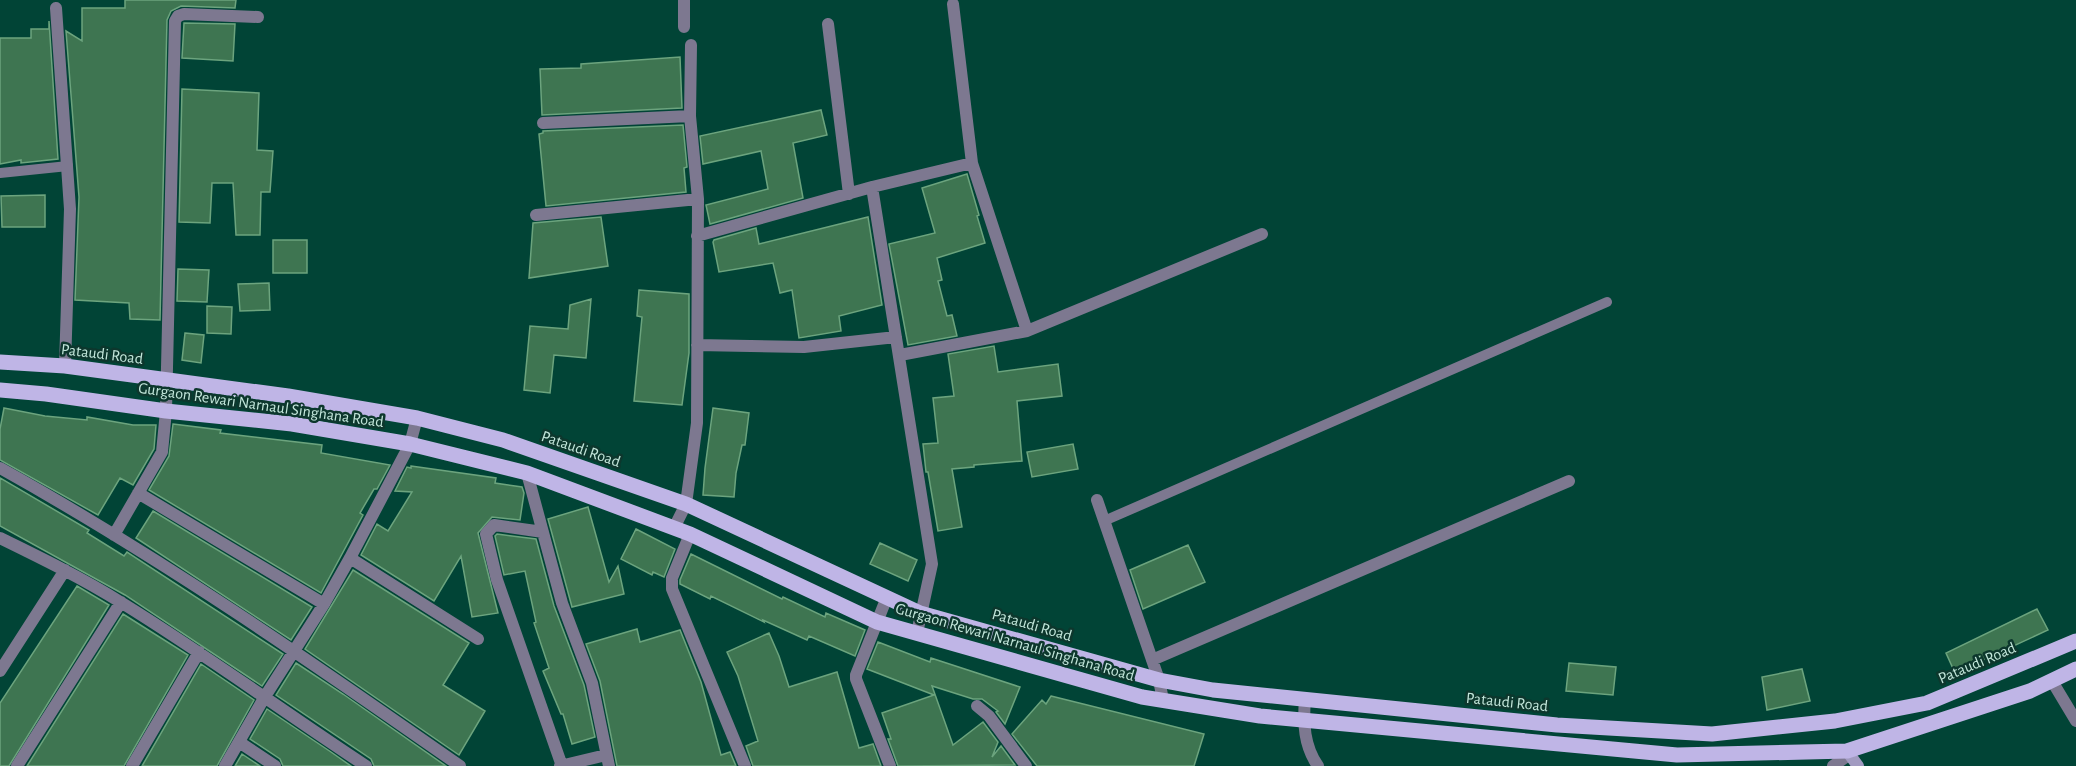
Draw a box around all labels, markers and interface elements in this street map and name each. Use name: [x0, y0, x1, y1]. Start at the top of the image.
street label: Pataudi Road: [60, 341, 144, 367]
street label: Gurgaon Rewari Narnaul Singhana Road: [137, 380, 385, 430]
street label: Pataudi Road: [539, 428, 623, 470]
street label: Gurgaon Rewari Narnaul Singhana Road: [894, 600, 1136, 684]
street label: Pataudi Road: [990, 606, 1074, 644]
street label: Pataudi Road: [1936, 640, 2018, 686]
street label: Pataudi Road: [1465, 690, 1549, 714]

